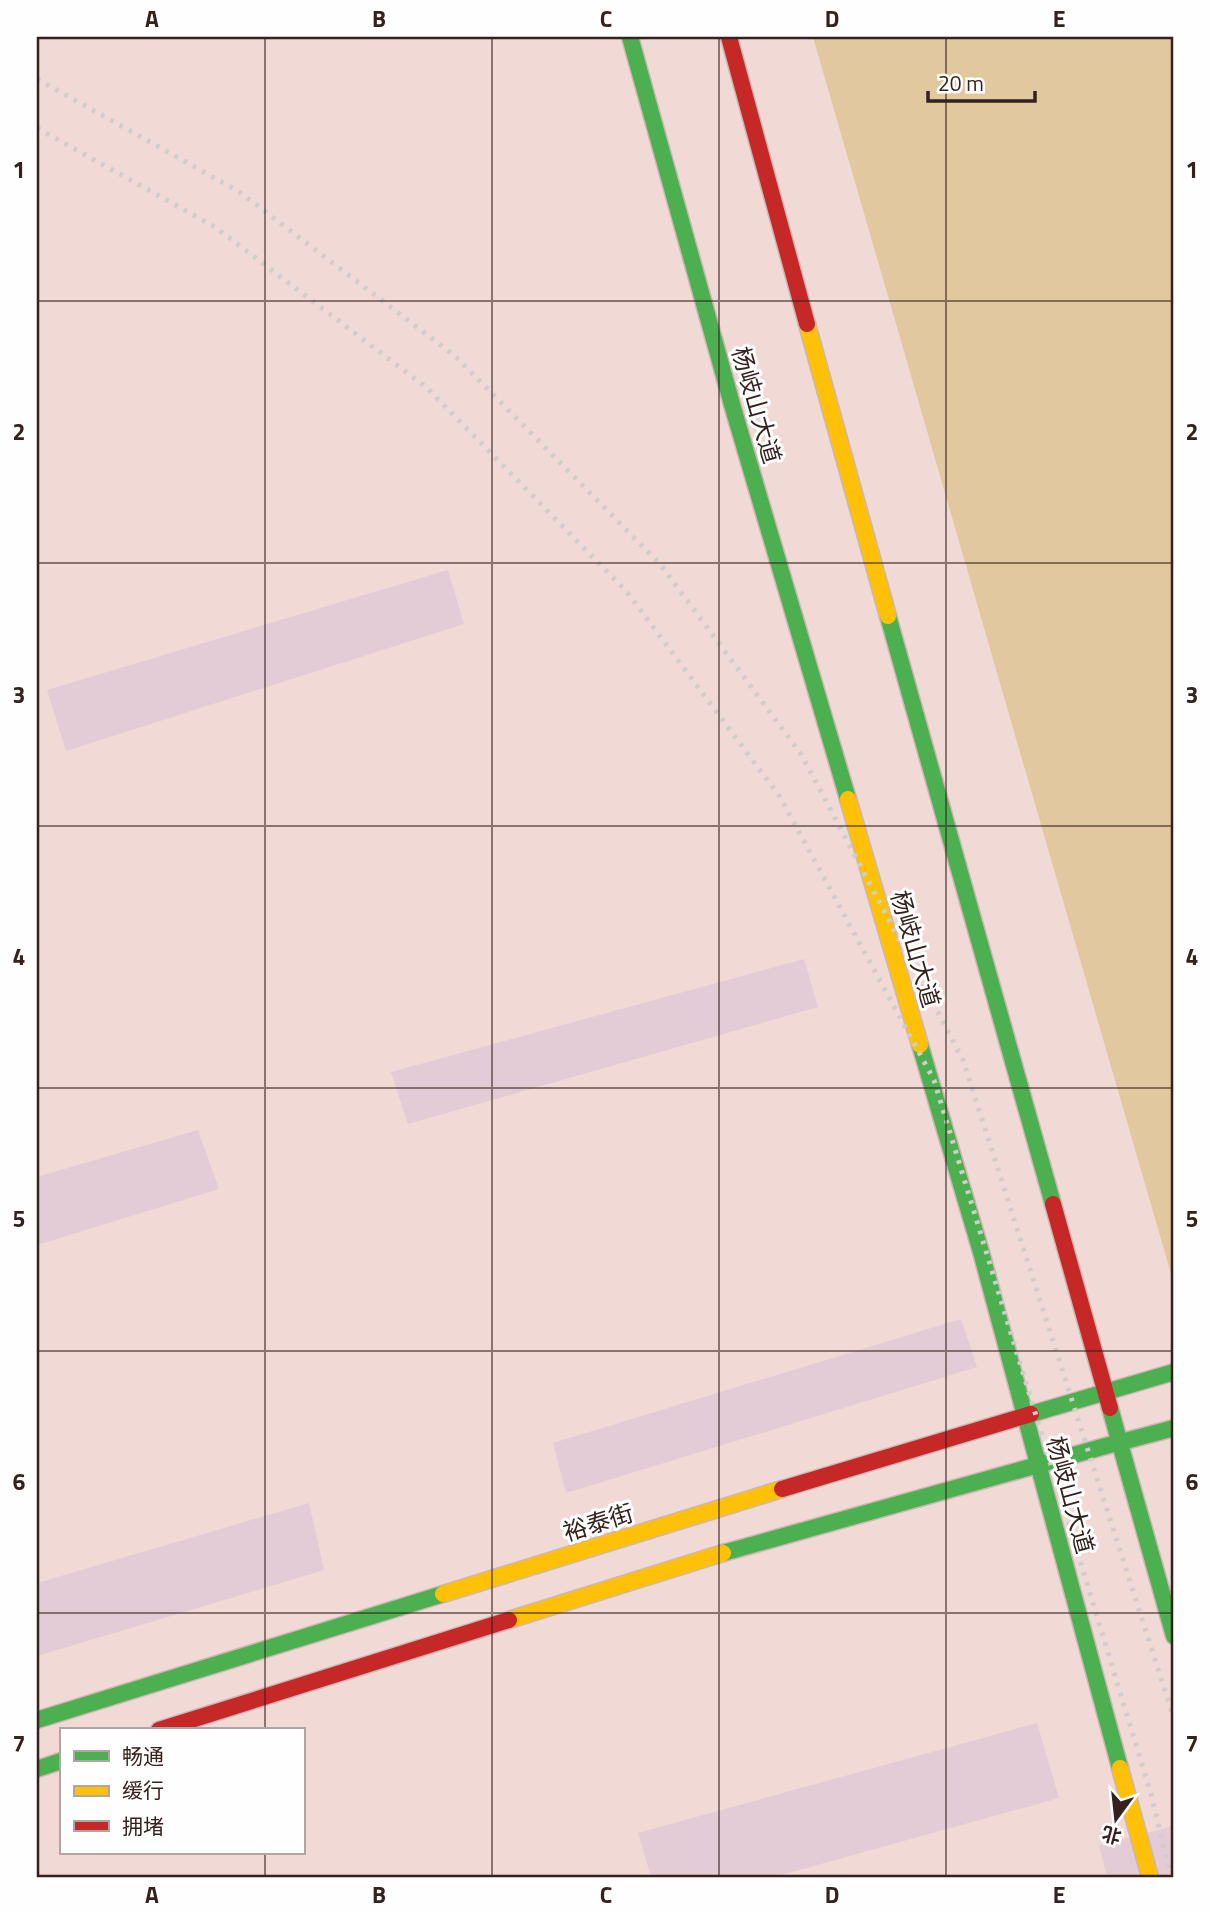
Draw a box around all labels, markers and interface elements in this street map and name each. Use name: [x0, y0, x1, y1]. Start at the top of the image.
text: A: [145, 1, 159, 36]
text: B: [372, 1, 386, 36]
text: C: [600, 1, 612, 36]
text: D: [825, 1, 839, 36]
text: E: [1053, 1, 1065, 36]
scale bar: [928, 60, 1034, 104]
text: 20 m: [938, 67, 984, 99]
text: 1: [13, 152, 25, 187]
text: 1: [1186, 152, 1198, 187]
street label: 杨岐山大道: [723, 342, 791, 468]
text: 2: [13, 414, 25, 449]
text: 2: [1186, 414, 1198, 449]
text: 3: [13, 677, 25, 712]
text: 3: [1186, 677, 1198, 712]
street label: 杨岐山大道: [882, 886, 950, 1012]
text: 4: [13, 939, 25, 974]
text: 4: [1186, 939, 1198, 974]
text: 5: [13, 1201, 25, 1236]
text: 5: [1186, 1201, 1198, 1236]
street label: 杨岐山大道: [1038, 1432, 1104, 1558]
text: 6: [13, 1464, 26, 1499]
text: 6: [1186, 1464, 1199, 1499]
street label: 裕泰街: [558, 1494, 638, 1550]
text: 7: [13, 1726, 25, 1761]
text: 7: [1186, 1726, 1198, 1761]
legend: [60, 1728, 304, 1854]
text: 畅通: [122, 1740, 164, 1772]
text: 缓行: [122, 1774, 164, 1806]
north arrow: [1082, 1784, 1152, 1854]
text: 拥堵: [122, 1810, 164, 1842]
text: 北: [1099, 1819, 1124, 1852]
text: A: [145, 1877, 159, 1912]
text: B: [372, 1877, 386, 1912]
text: C: [600, 1877, 612, 1912]
text: D: [825, 1877, 839, 1912]
text: E: [1053, 1877, 1065, 1912]

